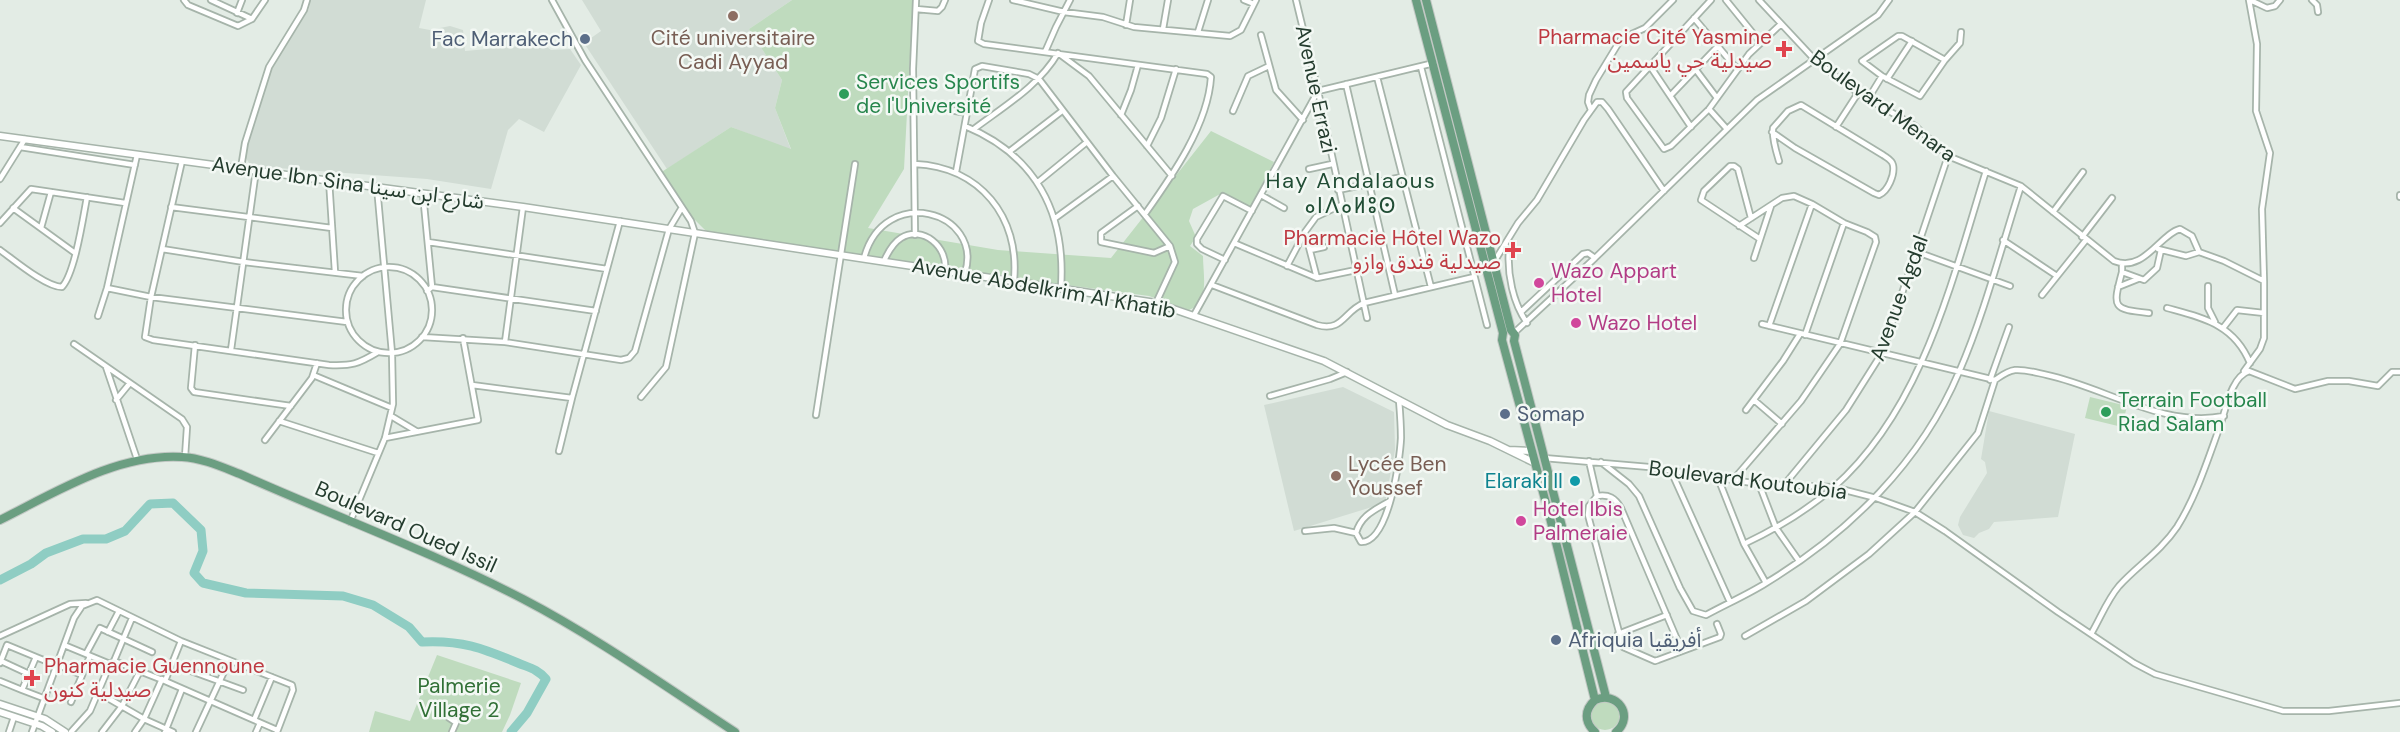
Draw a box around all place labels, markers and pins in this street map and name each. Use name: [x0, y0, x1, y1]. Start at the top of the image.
marker: Cité universitaire Cadi Ayyad: [726, 9, 740, 23]
place label: Pharmacie Cité Yasmine صيدلية حي ياسمين: [1538, 23, 1772, 77]
place label: Cité universitaire Cadi Ayyad: [651, 24, 815, 76]
place label: Fac Marrakech: [432, 25, 573, 53]
marker: Fac Marrakech: [578, 32, 592, 46]
marker: Pharmacie Cité Yasmine صيدلية حي ياسمين: [1777, 42, 1791, 56]
place label: Services Sportifs de l'Université: [856, 68, 1020, 120]
marker: Services Sportifs de l'Université: [837, 87, 851, 101]
place label: Pharmacie Hôtel Wazo صيدلية فندق وازو: [1284, 224, 1501, 276]
marker: Pharmacie Hôtel Wazo صيدلية فندق وازو: [1506, 243, 1520, 257]
place label: Wazo Appart Hotel: [1551, 257, 1677, 309]
marker: Wazo Appart Hotel: [1532, 276, 1546, 290]
place label: Wazo Hotel: [1588, 309, 1697, 337]
marker: Wazo Hotel: [1569, 316, 1583, 330]
place label: Terrain Football Riad Salam: [2118, 386, 2267, 438]
place label: Somap: [1517, 400, 1585, 428]
marker: Terrain Football Riad Salam: [2099, 405, 2113, 419]
marker: Somap: [1498, 407, 1512, 421]
place label: Lycée Ben Youssef: [1348, 450, 1447, 502]
place label: Elaraki II: [1485, 467, 1563, 495]
marker: Lycée Ben Youssef: [1329, 469, 1343, 483]
marker: Elaraki II: [1568, 474, 1582, 488]
place label: Hotel Ibis Palmeraie: [1533, 495, 1628, 547]
marker: Hotel Ibis Palmeraie: [1514, 514, 1528, 528]
place label: Afriquia أفريقيا: [1568, 626, 1701, 654]
marker: Afriquia أفريقيا: [1549, 633, 1563, 647]
place label: Pharmacie Guennoune صيدلية كنون: [44, 652, 265, 704]
marker: Pharmacie Guennoune صيدلية كنون: [25, 671, 39, 685]

